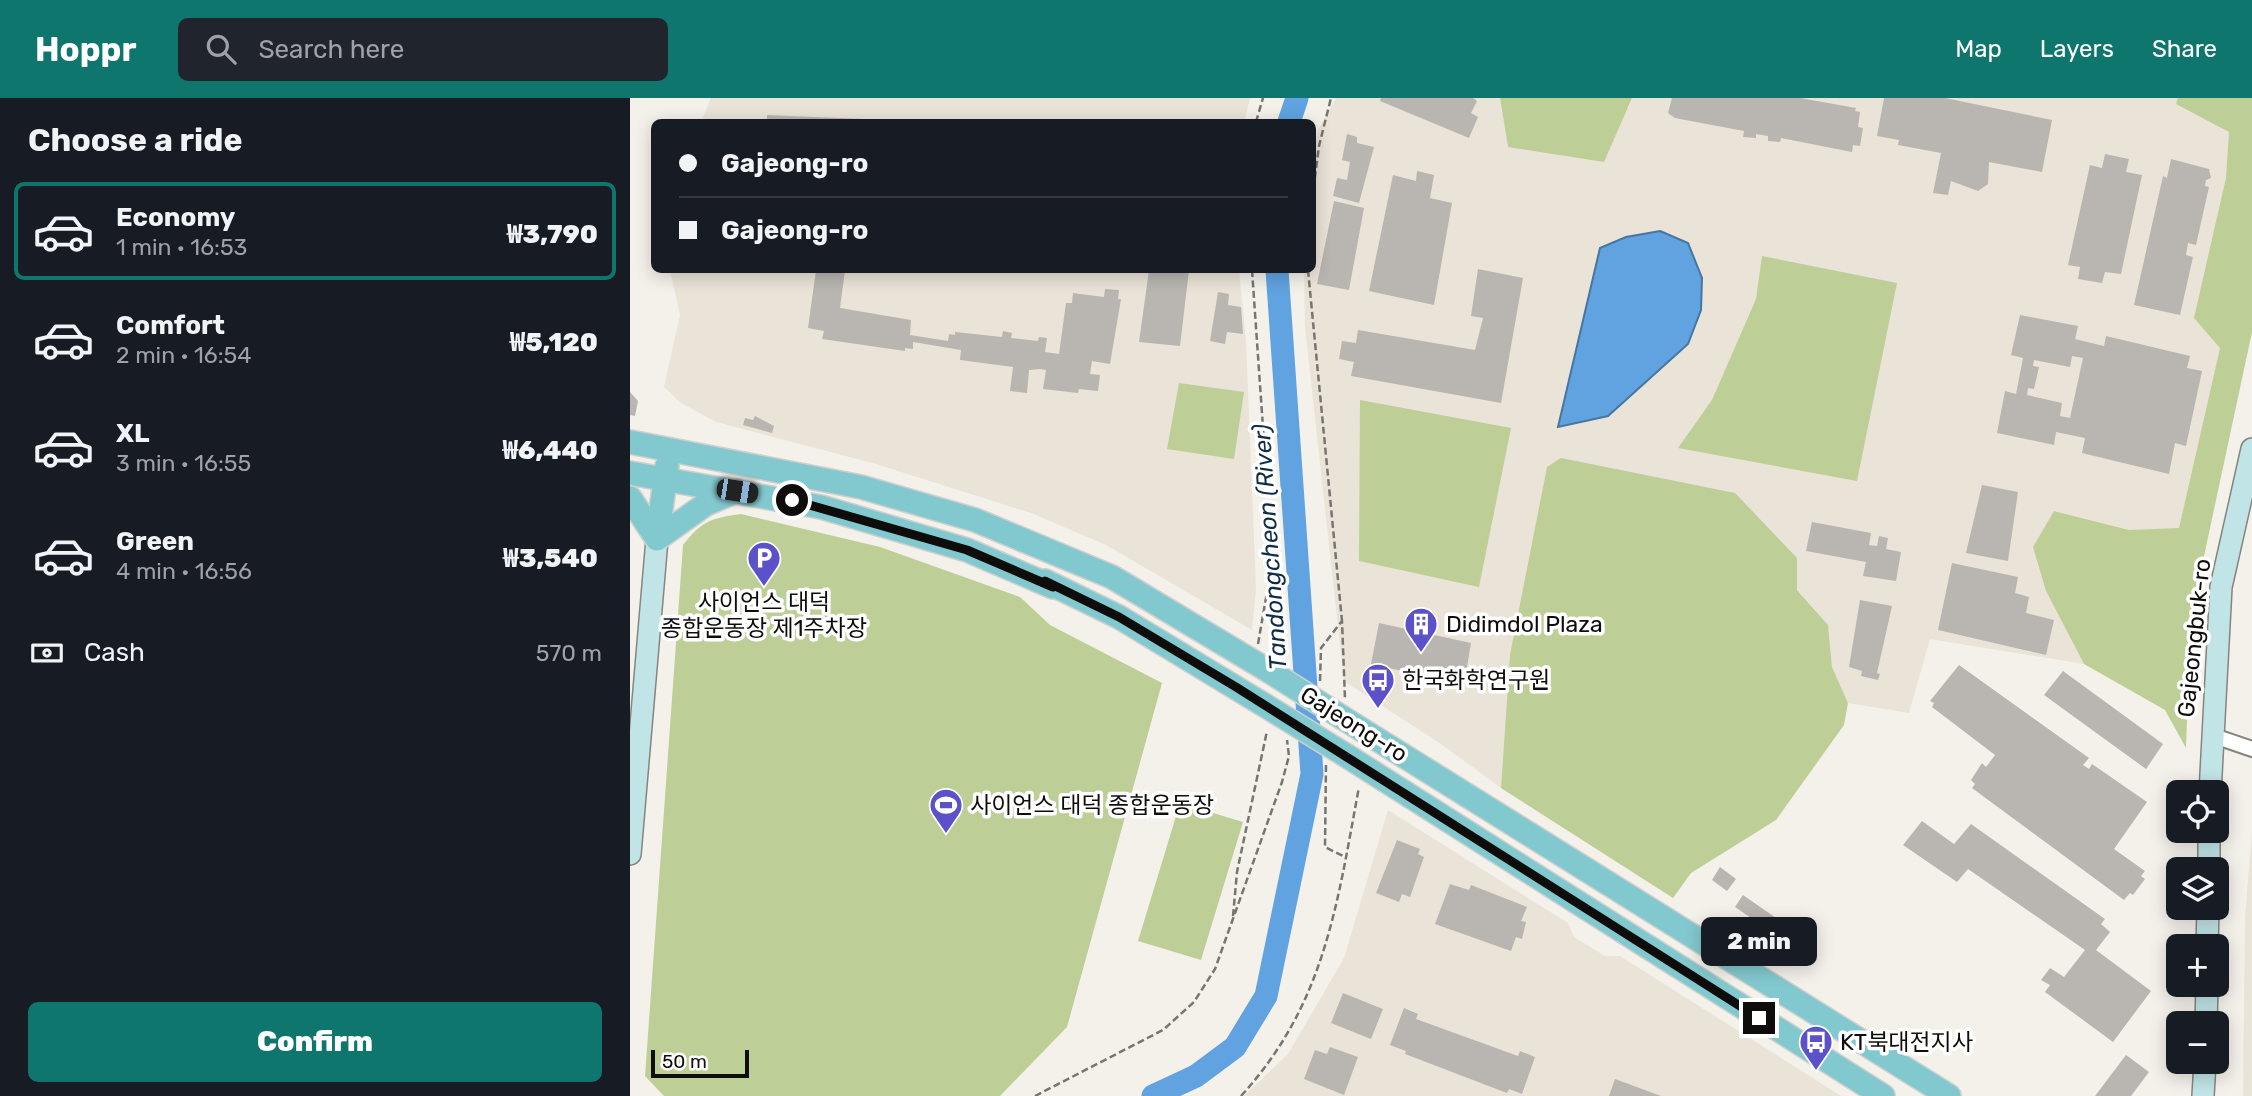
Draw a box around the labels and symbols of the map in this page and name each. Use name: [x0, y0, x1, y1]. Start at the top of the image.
water label: Tandongcheon (River): [1247, 423, 1293, 671]
car: [715, 477, 760, 505]
route start: [776, 484, 808, 516]
parking icon: 사이언스 대덕 종합운동장 제1주차장: [745, 539, 783, 588]
street label: Gajeongbuk-ro: [2172, 557, 2216, 719]
place label: 사이언스 대덕 종합운동장 제1주차장: [661, 588, 867, 642]
building icon: Didimdol Plaza: [1402, 605, 1440, 654]
place label: Didimdol Plaza: [1446, 610, 1603, 638]
bus stop icon: 한국화학연구원: [1359, 661, 1397, 710]
place label: 한국화학연구원: [1402, 666, 1550, 694]
street label: Gajeong-ro: [1295, 680, 1413, 768]
sports icon: 사이언스 대덕 종합운동장: [927, 786, 965, 835]
place label: 사이언스 대덕 종합운동장: [970, 791, 1214, 819]
callout: 2 min: [1701, 916, 1817, 965]
route end: [1743, 1002, 1775, 1034]
bus stop icon: KT북대전지사: [1797, 1023, 1835, 1072]
place label: KT북대전지사: [1840, 1028, 1973, 1056]
scale bar: [651, 1047, 749, 1079]

